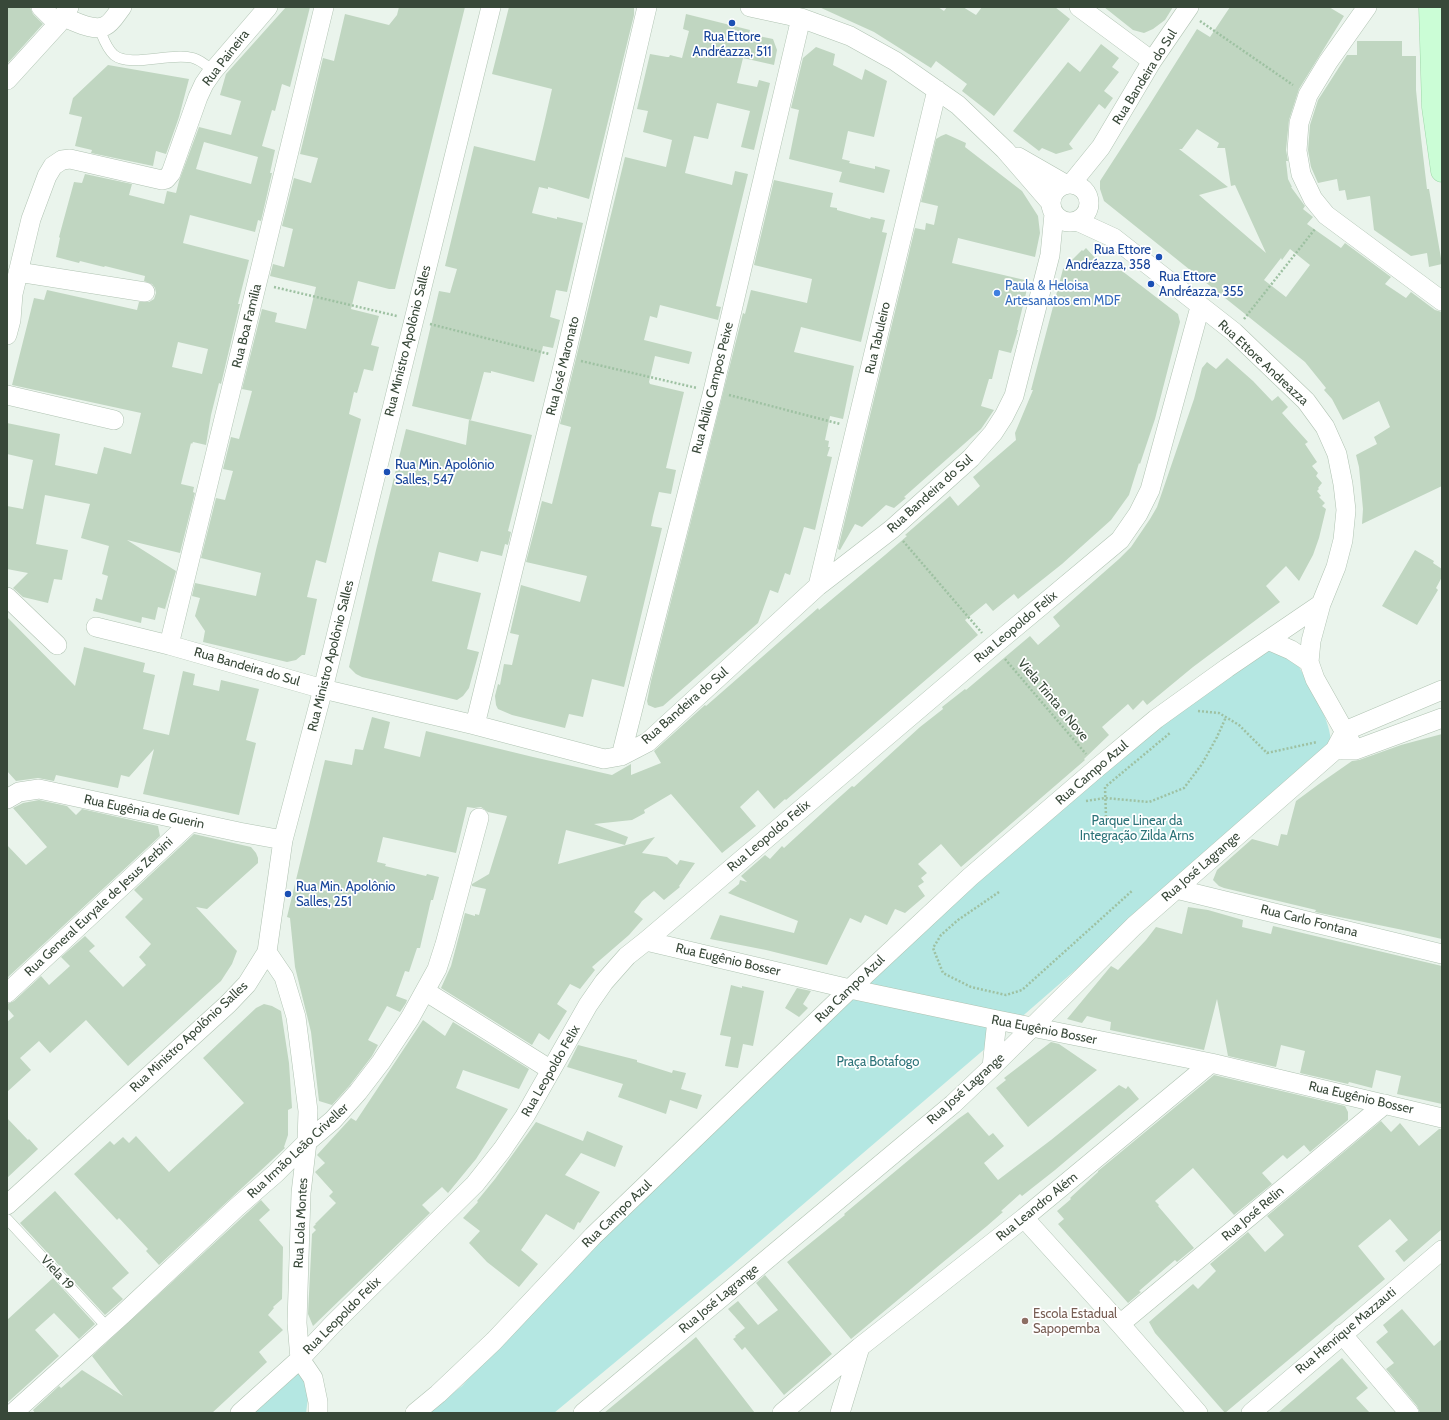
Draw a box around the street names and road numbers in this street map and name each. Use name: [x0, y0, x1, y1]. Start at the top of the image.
street label: Rua Bandeira do Sul: [1109, 26, 1181, 128]
street label: Rua Paineira: [199, 27, 253, 89]
street label: Rua Ministro Apolônio Salles: [382, 264, 434, 418]
street label: Rua Boa Família: [229, 282, 265, 370]
street label: Rua Tabuleiro: [862, 300, 894, 376]
street label: Rua José Maronato: [543, 315, 583, 417]
street label: Rua Ettore Andreazza: [1215, 317, 1311, 409]
street label: Rua Abílio Campos Peixe: [689, 321, 737, 455]
street label: Rua Bandeira do Sul: [884, 452, 976, 536]
street label: Rua Ministro Apolônio Salles: [305, 579, 357, 733]
street label: Rua Leopoldo Felix: [971, 588, 1061, 666]
street label: Rua Bandeira do Sul: [192, 644, 302, 690]
street label: Viela Trinta e Nove: [1014, 656, 1092, 744]
street label: Rua Bandeira do Sul: [639, 664, 731, 748]
street label: Rua Campo Azul: [1053, 737, 1131, 809]
street label: Rua Eugênia de Guerin: [82, 792, 206, 832]
street label: Rua Leopoldo Felix: [724, 797, 814, 875]
street label: Rua José Lagrange: [1159, 829, 1243, 905]
street label: Rua General Euryale de Jesus Zerbini: [22, 834, 176, 980]
street label: Rua Carlo Fontana: [1259, 901, 1359, 941]
street label: Rua Eugênio Bosser: [674, 940, 782, 980]
street label: Rua Campo Azul: [812, 952, 888, 1026]
street label: Rua Ministro Apolônio Salles: [127, 978, 251, 1096]
street label: Rua Eugênio Bosser: [990, 1012, 1098, 1048]
street label: Rua Leopoldo Felix: [518, 1022, 584, 1120]
street label: Rua José Lagrange: [924, 1050, 1008, 1128]
street label: Rua Eugênio Bosser: [1307, 1078, 1415, 1118]
street label: Rua Irmão Leão Criveller: [244, 1100, 352, 1202]
street label: Rua Leandro Além: [993, 1169, 1081, 1245]
street label: Rua Lola Montes: [291, 1177, 311, 1269]
street label: Rua Campo Azul: [579, 1177, 655, 1251]
street label: Rua José Relin: [1219, 1184, 1287, 1244]
street label: Viela 19: [37, 1252, 77, 1294]
street label: Rua José Lagrange: [676, 1261, 762, 1337]
street label: Rua Leopoldo Felix: [300, 1274, 384, 1358]
street label: Rua Henrique Mazzauti: [1293, 1284, 1399, 1378]

